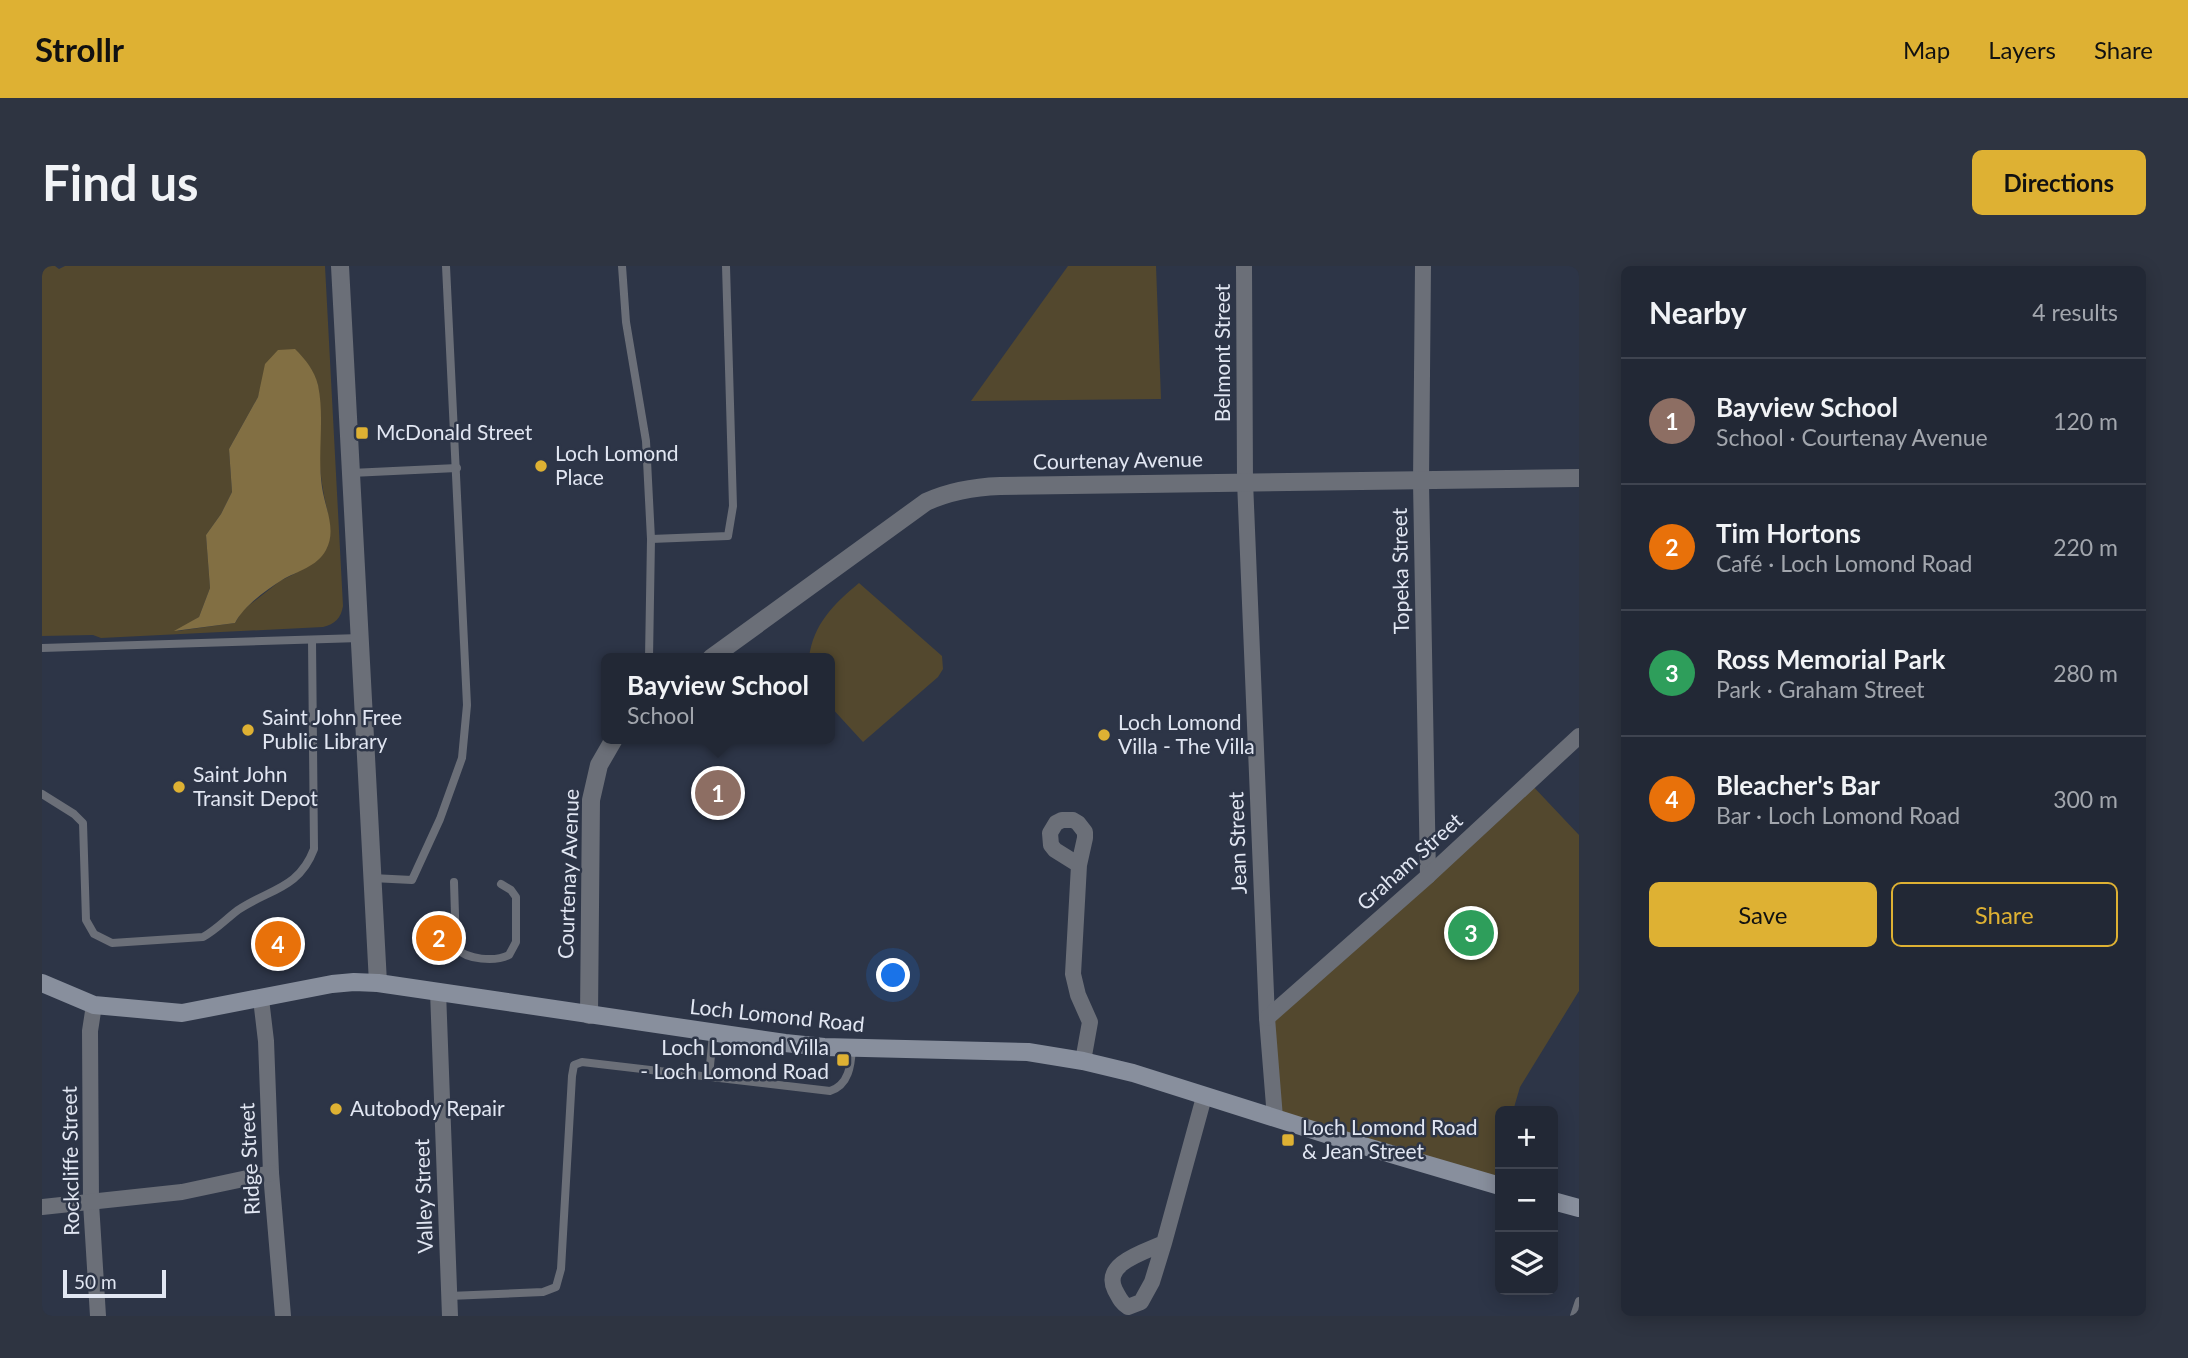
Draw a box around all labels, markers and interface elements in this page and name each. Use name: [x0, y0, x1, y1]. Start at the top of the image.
text: Strollr: [35, 29, 124, 69]
text: Map: [1903, 35, 1950, 64]
text: Layers: [1988, 35, 2056, 64]
text: Share: [2094, 35, 2153, 64]
button: Directions: [1972, 150, 2146, 215]
text: Find us: [42, 153, 199, 211]
street label: Belmont Street: [1209, 283, 1234, 422]
text: Nearby: [1649, 294, 1747, 330]
text: 4 results: [2032, 298, 2118, 326]
text: Bayview School: [1716, 391, 1898, 423]
text: 1: [1665, 407, 1679, 435]
text: 120 m: [2053, 407, 2118, 435]
place label: McDonald Street: [376, 419, 533, 444]
text: School · Courtenay Avenue: [1716, 423, 1988, 451]
marker: McDonald Street: [354, 425, 370, 441]
place label: Loch Lomond Place: [555, 440, 679, 489]
street label: Courtenay Avenue: [1033, 446, 1203, 473]
marker: Loch Lomond Place: [533, 458, 549, 474]
street label: Topeka Street: [1386, 507, 1413, 634]
text: Tim Hortons: [1716, 517, 1861, 549]
text: 2: [1665, 533, 1679, 561]
text: 220 m: [2053, 533, 2118, 561]
text: Café · Loch Lomond Road: [1716, 549, 1973, 577]
text: Ross Memorial Park: [1716, 643, 1945, 675]
popup: [601, 653, 835, 744]
text: 3: [1665, 659, 1679, 687]
text: 280 m: [2053, 659, 2118, 687]
text: Bayview School: [627, 669, 809, 701]
text: Park · Graham Street: [1716, 675, 1925, 703]
text: School: [627, 701, 695, 729]
place label: Saint John Free Public Library: [262, 704, 402, 753]
place label: Loch Lomond Villa - The Villa: [1118, 709, 1255, 758]
marker: Saint John Free Public Library: [240, 722, 256, 738]
marker: Loch Lomond Villa - The Villa: [1096, 727, 1112, 743]
place label: Saint John Transit Depot: [193, 761, 318, 810]
pin: 1: [695, 767, 741, 819]
text: Bleacher's Bar: [1716, 769, 1880, 801]
marker: Saint John Transit Depot: [171, 779, 187, 795]
text: 4: [1665, 785, 1679, 813]
text: 300 m: [2053, 785, 2118, 813]
street label: Courtenay Avenue: [552, 789, 583, 959]
street label: Jean Street: [1222, 791, 1251, 895]
text: Bar · Loch Lomond Road: [1716, 801, 1960, 829]
street label: Graham Street: [1351, 807, 1467, 915]
button: Save: [1649, 882, 1877, 947]
button: Share: [1891, 882, 2118, 947]
pin: 3: [1448, 907, 1494, 959]
pin: 2: [416, 912, 462, 964]
pin: 4: [255, 918, 301, 970]
your location: [876, 958, 910, 992]
street label: Loch Lomond Road: [689, 993, 866, 1036]
place label: Loch Lomond Villa - Loch Lomond Road: [640, 1034, 829, 1083]
marker: Loch Lomond Villa - Loch Lomond Road: [835, 1052, 851, 1068]
street label: Rockcliffe Street: [56, 1085, 83, 1236]
place label: Autobody Repair: [350, 1095, 505, 1120]
marker: Autobody Repair: [328, 1101, 344, 1117]
street label: Ridge Street: [233, 1102, 264, 1216]
map controls: [1495, 1106, 1558, 1295]
button: +: [1495, 1106, 1558, 1169]
place label: Loch Lomond Road & Jean Street: [1302, 1114, 1478, 1163]
marker: Loch Lomond Road & Jean Street: [1280, 1132, 1296, 1148]
street label: Valley Street: [408, 1138, 437, 1254]
button: −: [1495, 1169, 1558, 1232]
button: layers: [1495, 1232, 1558, 1295]
scale bar: [63, 1267, 166, 1299]
text: 50 m: [74, 1270, 117, 1293]

